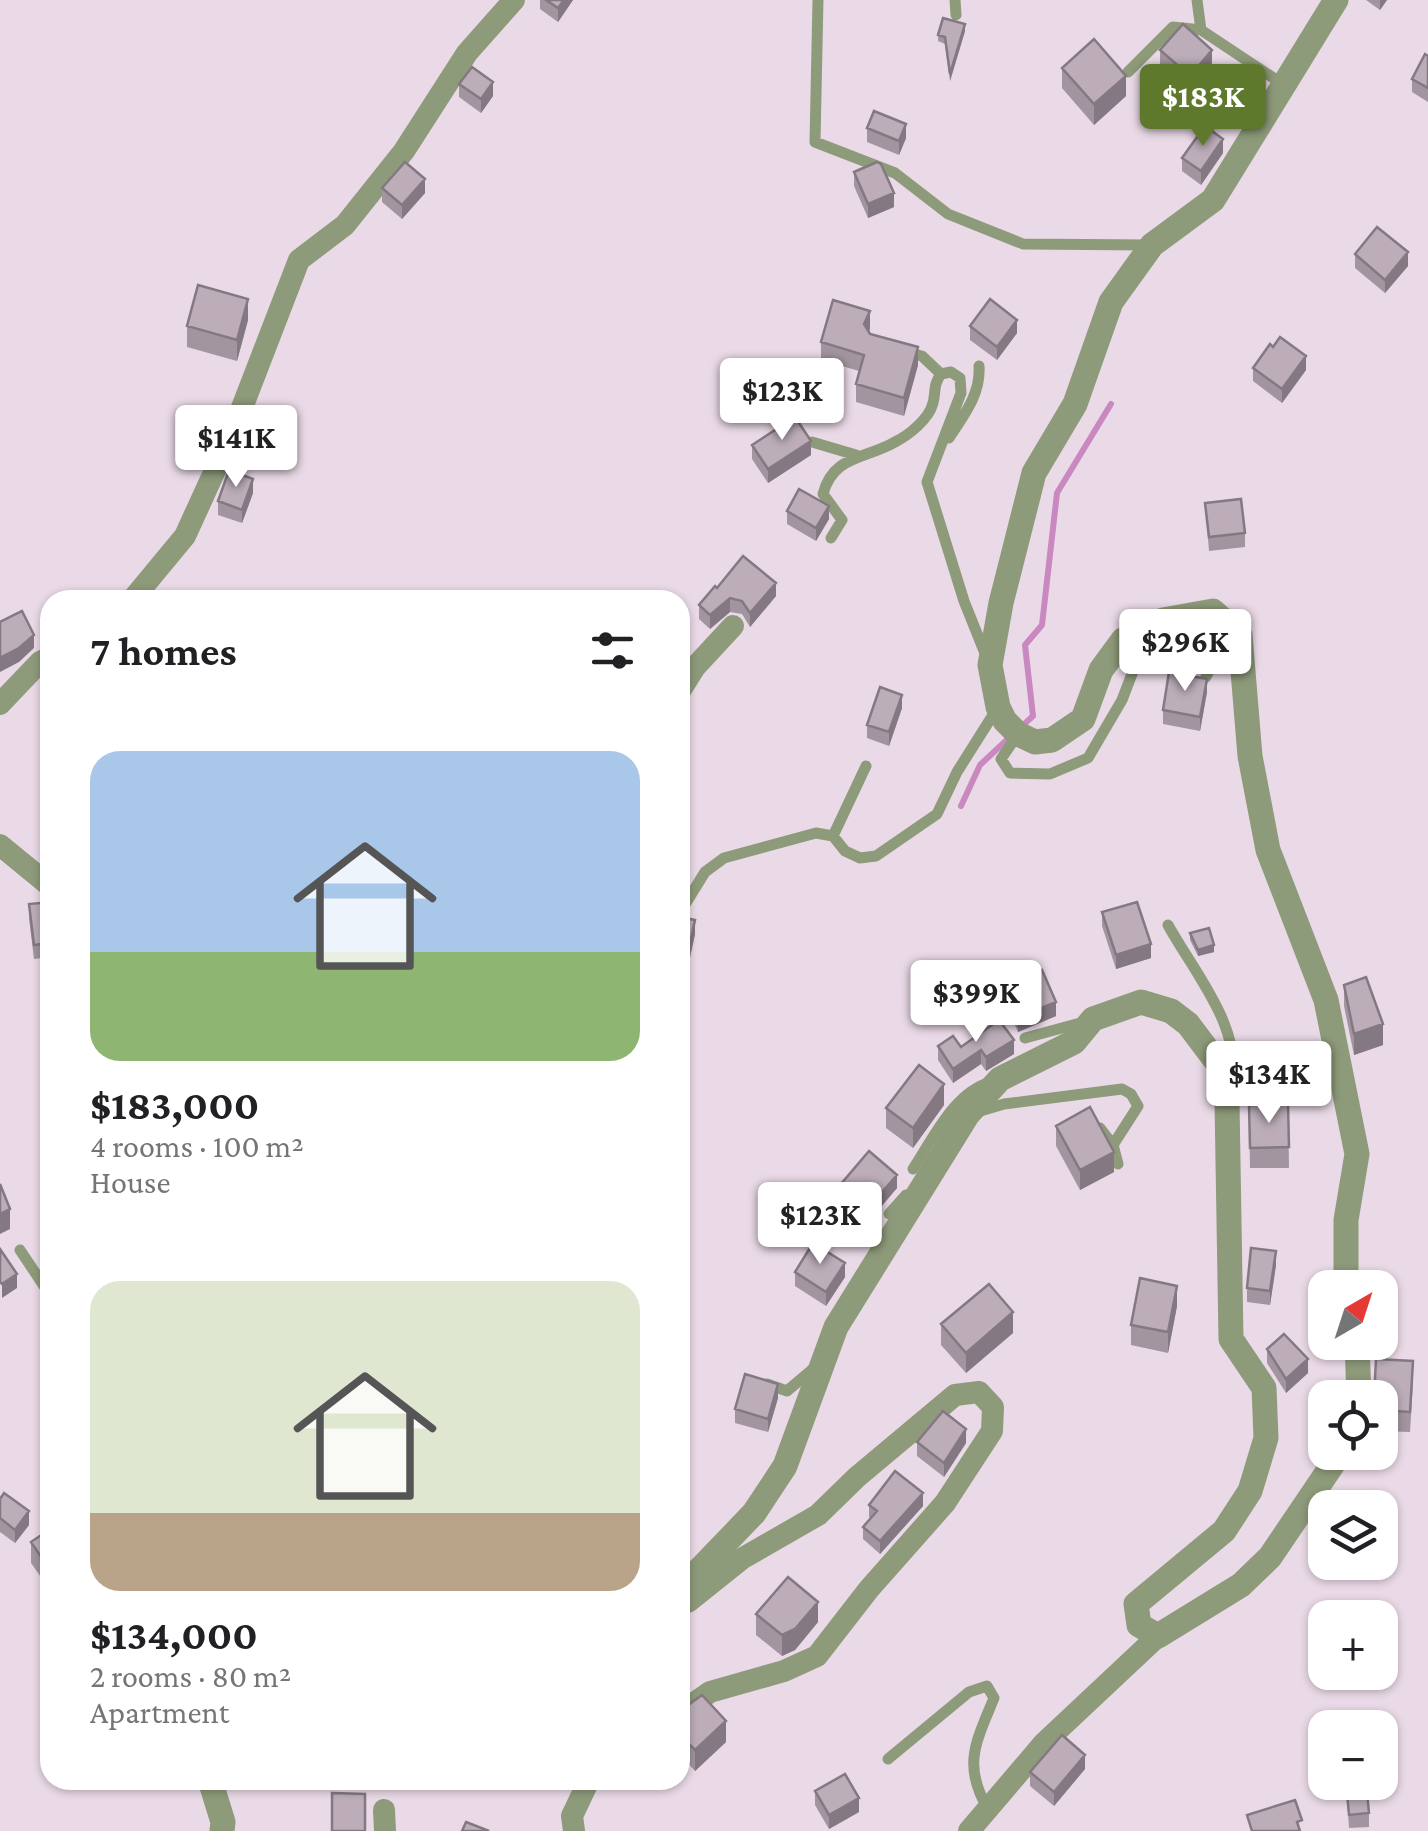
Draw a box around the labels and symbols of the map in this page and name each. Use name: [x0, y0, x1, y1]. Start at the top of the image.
pin: $183K: [1133, 64, 1273, 149]
pin: $123K: [712, 358, 852, 443]
pin: $141K: [166, 405, 306, 490]
pin: $296K: [1115, 609, 1255, 694]
pin: $399K: [906, 960, 1046, 1045]
pin: $134K: [1199, 1041, 1339, 1126]
pin: $123K: [750, 1182, 890, 1267]
north arrow: [1308, 1270, 1398, 1360]

